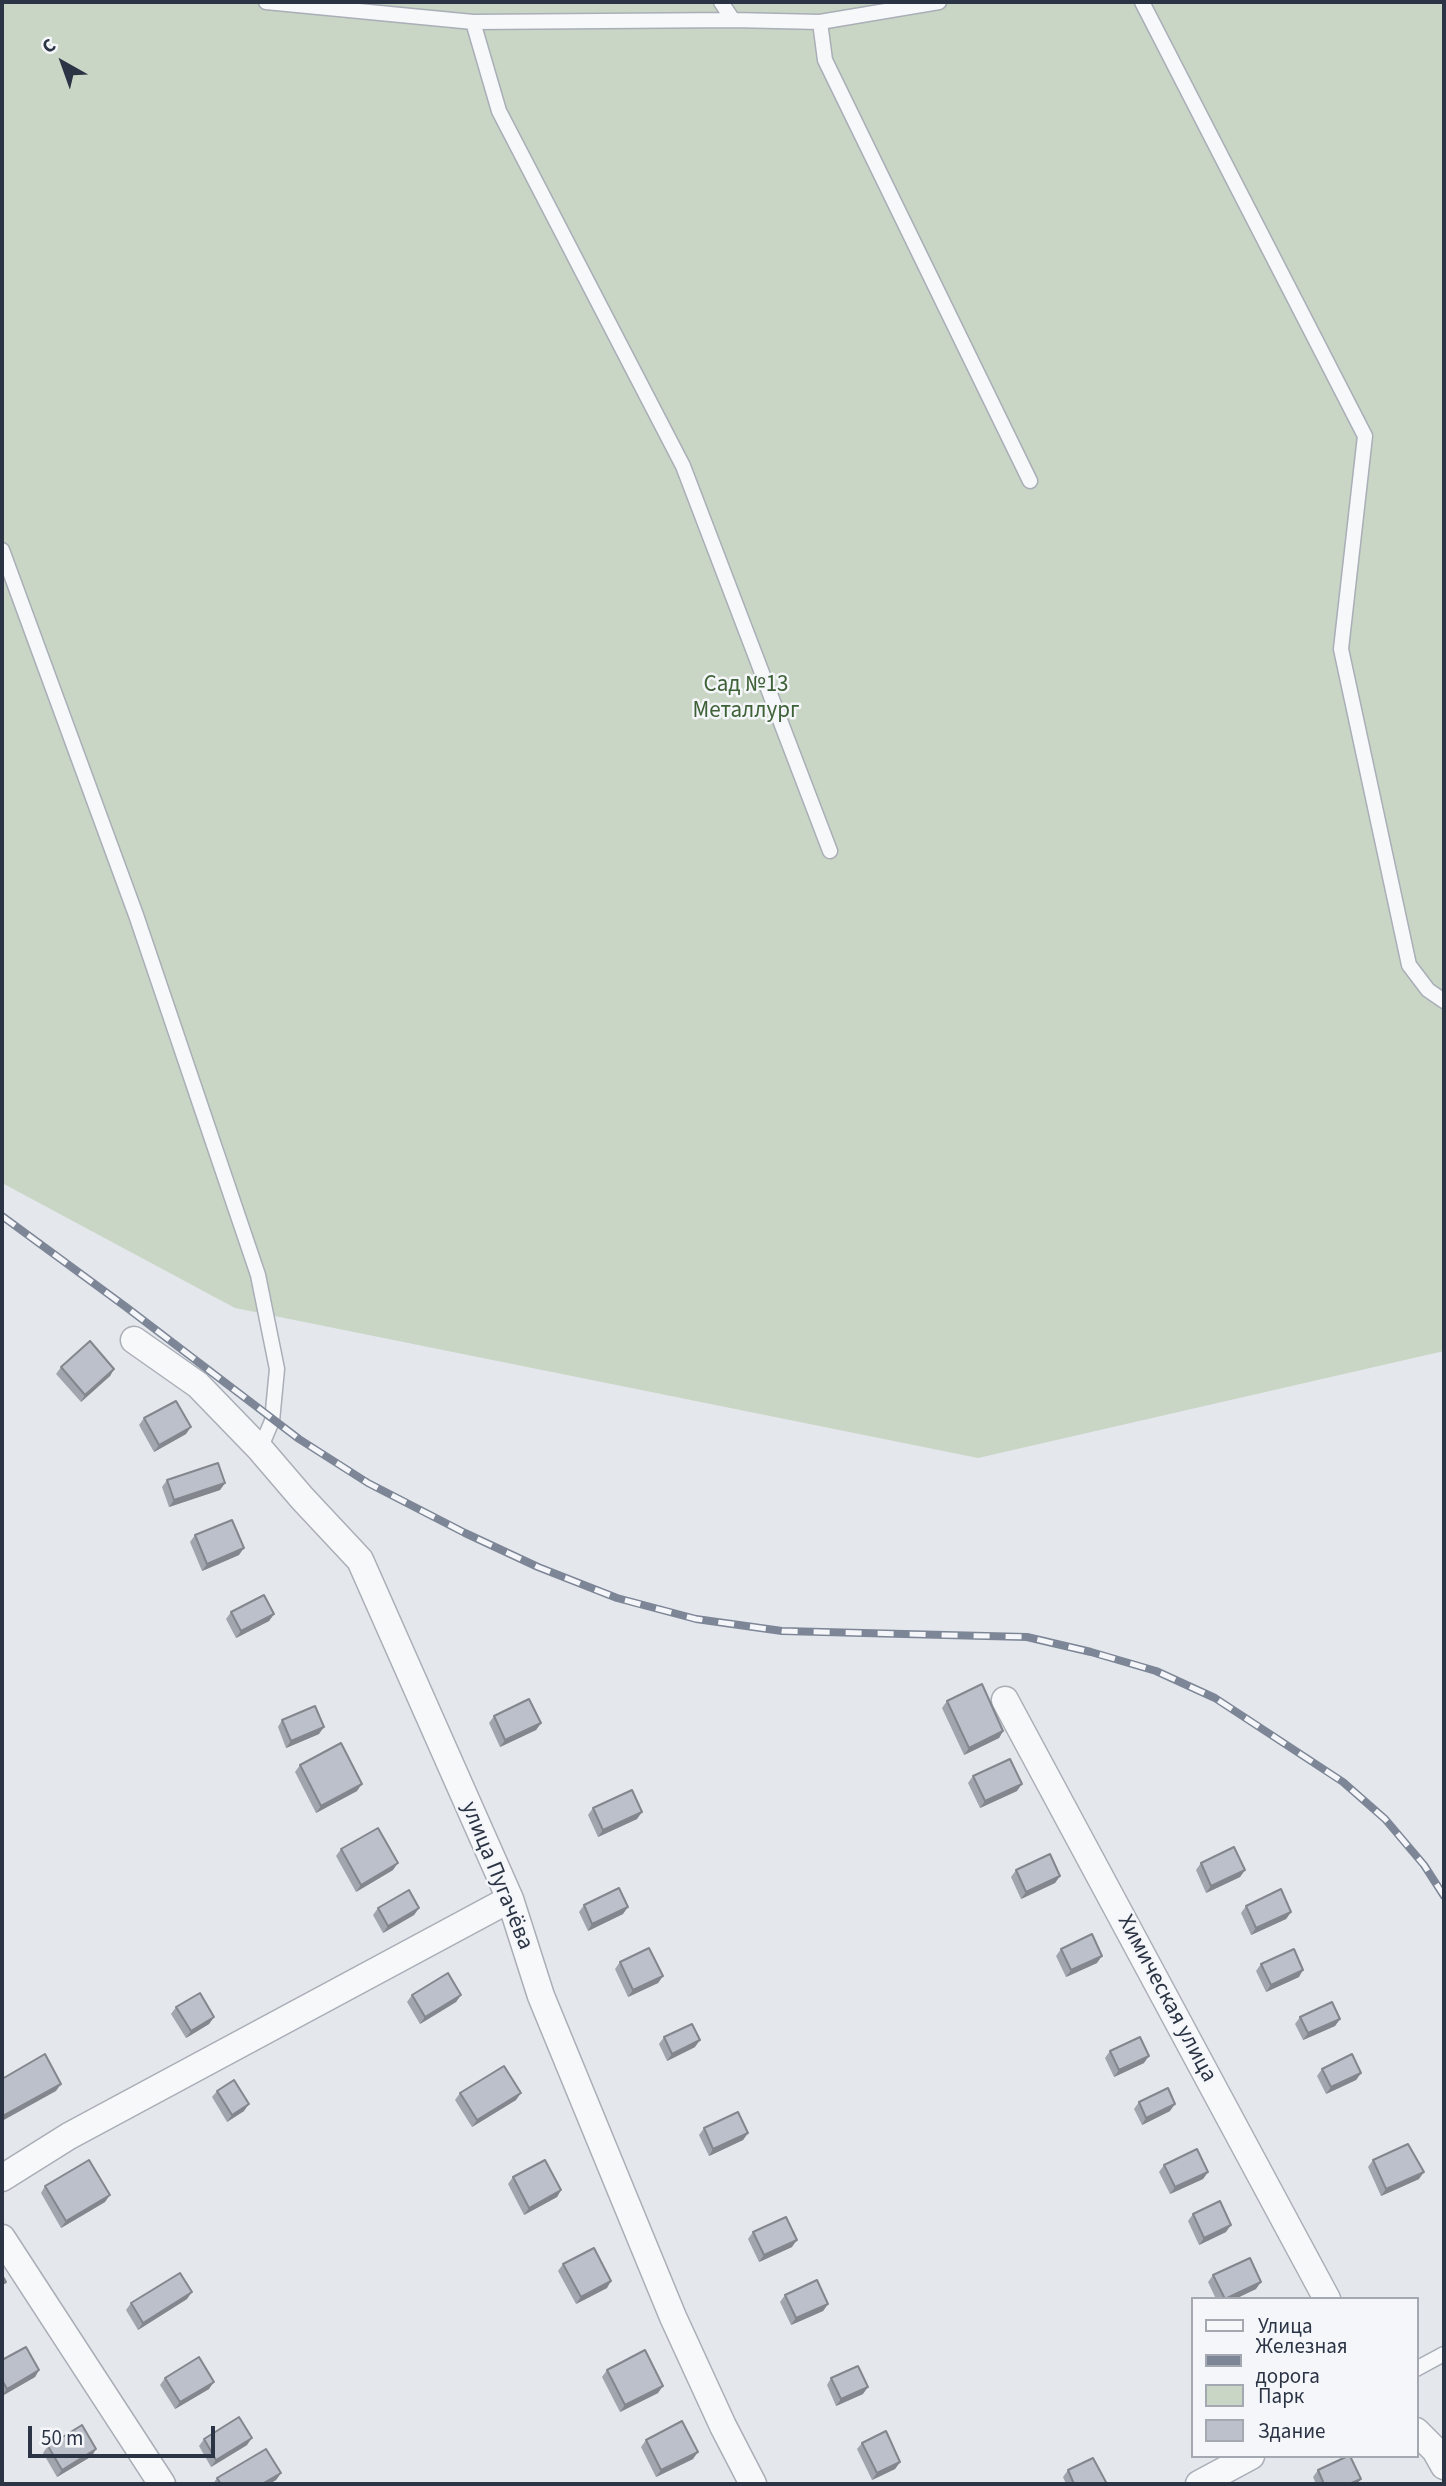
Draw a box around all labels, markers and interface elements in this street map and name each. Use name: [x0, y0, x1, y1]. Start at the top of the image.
north arrow: [28, 28, 98, 98]
text: С: [36, 33, 62, 60]
park label: Сад №13 Металлург: [693, 672, 799, 726]
street label: улица Пугачёва: [454, 1798, 538, 1954]
street label: Химическая улица: [1110, 1911, 1222, 2087]
legend: [1190, 2297, 1418, 2458]
text: Улица: [1258, 2311, 1313, 2341]
text: Железная дорога: [1256, 2331, 1348, 2391]
text: Парк: [1258, 2381, 1304, 2411]
scale bar: [32, 2412, 219, 2456]
text: Здание: [1258, 2416, 1326, 2446]
text: 50 m: [41, 2423, 83, 2453]

